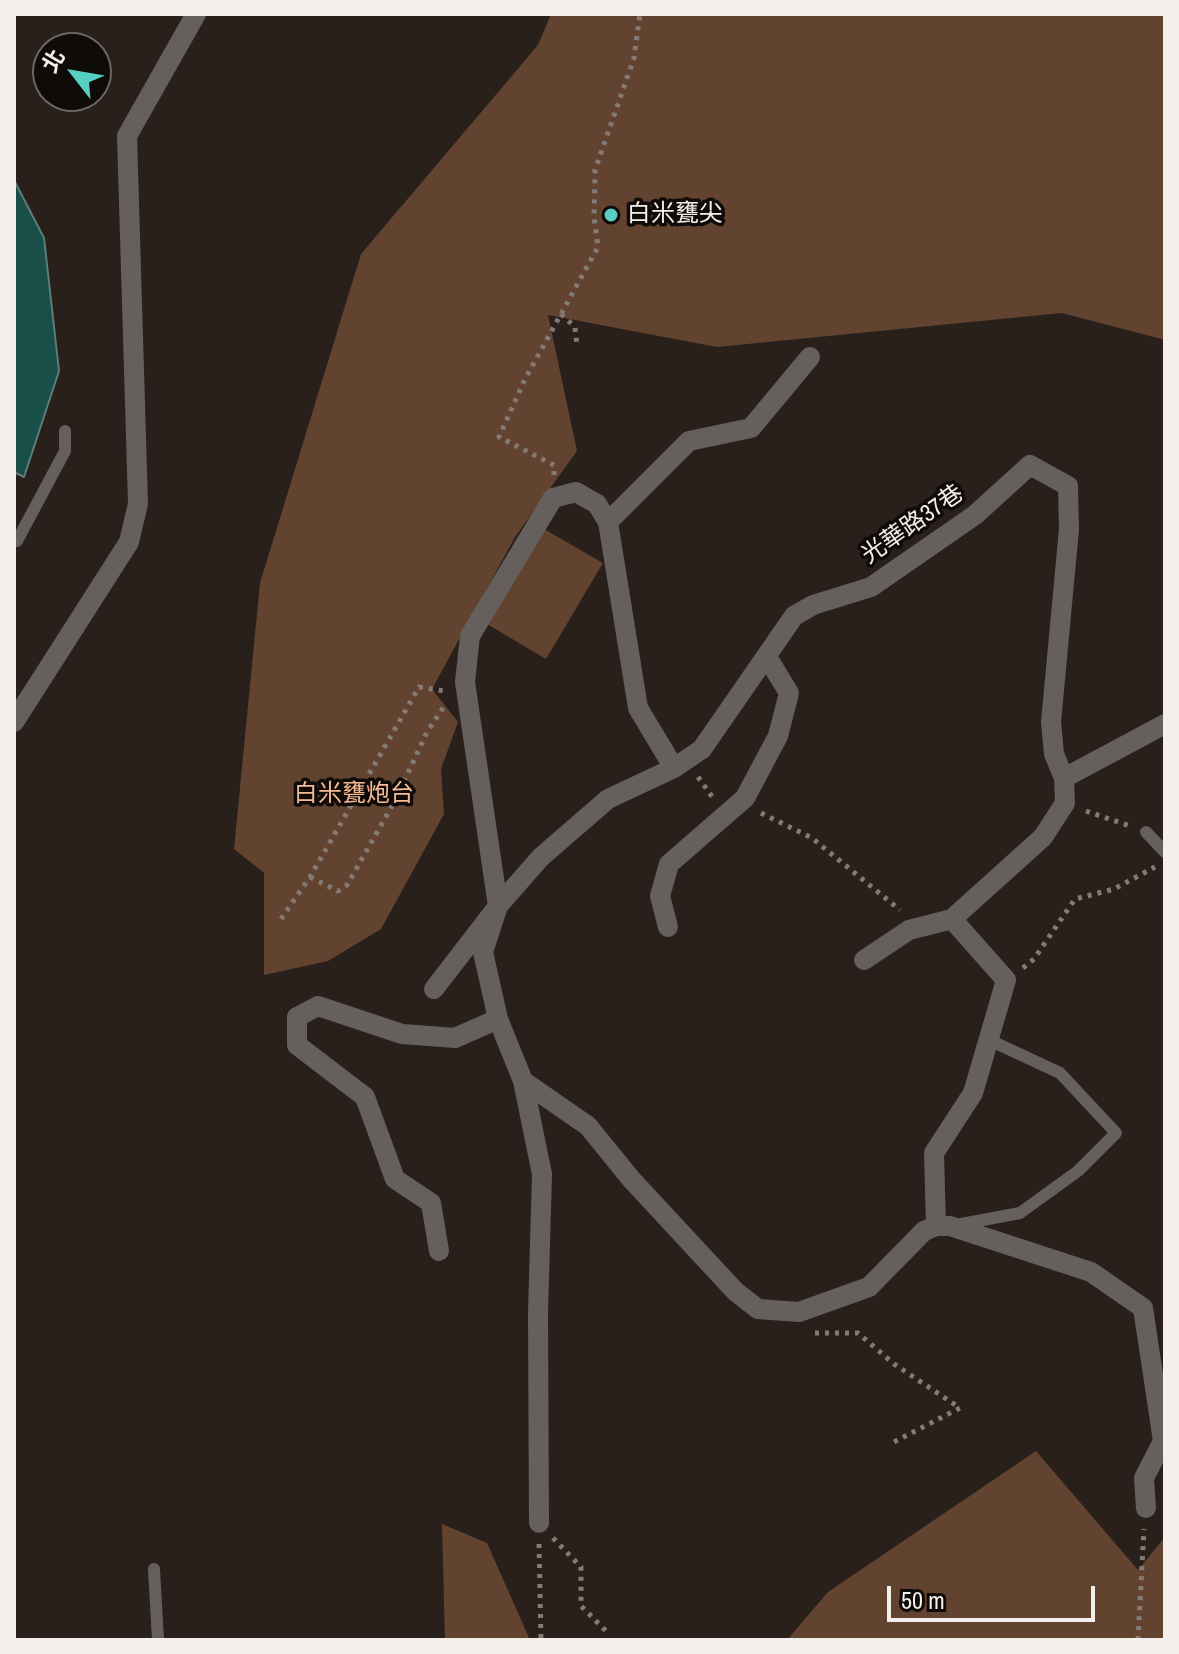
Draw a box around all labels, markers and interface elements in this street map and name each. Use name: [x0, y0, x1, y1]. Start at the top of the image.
north arrow: [32, 32, 112, 112]
text: 北: [35, 44, 72, 78]
place label: 白米甕尖: [627, 201, 723, 229]
marker: 白米甕尖: [602, 206, 620, 224]
street label: 光華路37巷: [856, 479, 970, 571]
park label: 白米甕炮台: [294, 781, 414, 809]
scale bar: [891, 1570, 1099, 1620]
text: 50 m: [901, 1584, 945, 1616]

